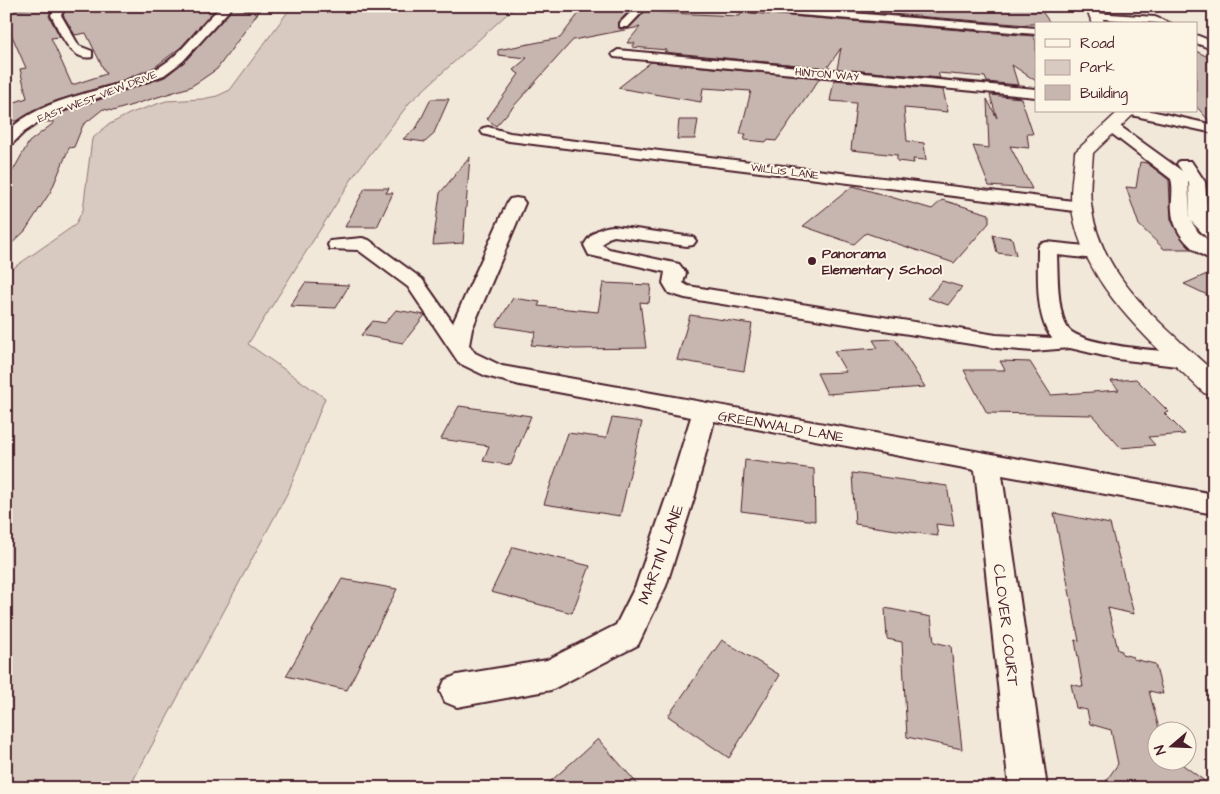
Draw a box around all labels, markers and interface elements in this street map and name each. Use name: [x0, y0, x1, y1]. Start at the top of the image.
legend: [1035, 22, 1198, 112]
text: Road: [1080, 33, 1115, 54]
text: Park: [1080, 57, 1115, 78]
street label: HINTON WAY: [794, 64, 860, 85]
street label: EAST WEST VIEW DRIVE: [35, 67, 160, 126]
text: Building: [1080, 83, 1128, 105]
street label: WILLIS LANE: [750, 160, 820, 183]
place label: Panorama Elementary School: [822, 244, 943, 280]
marker: Panorama Elementary School: [806, 255, 818, 267]
street label: GREENWALD LANE: [716, 406, 846, 448]
street label: MARTIN LANE: [633, 501, 689, 607]
street label: CLOVER COURT: [988, 563, 1024, 687]
north arrow: [1148, 722, 1198, 772]
text: N: [1150, 742, 1172, 757]

